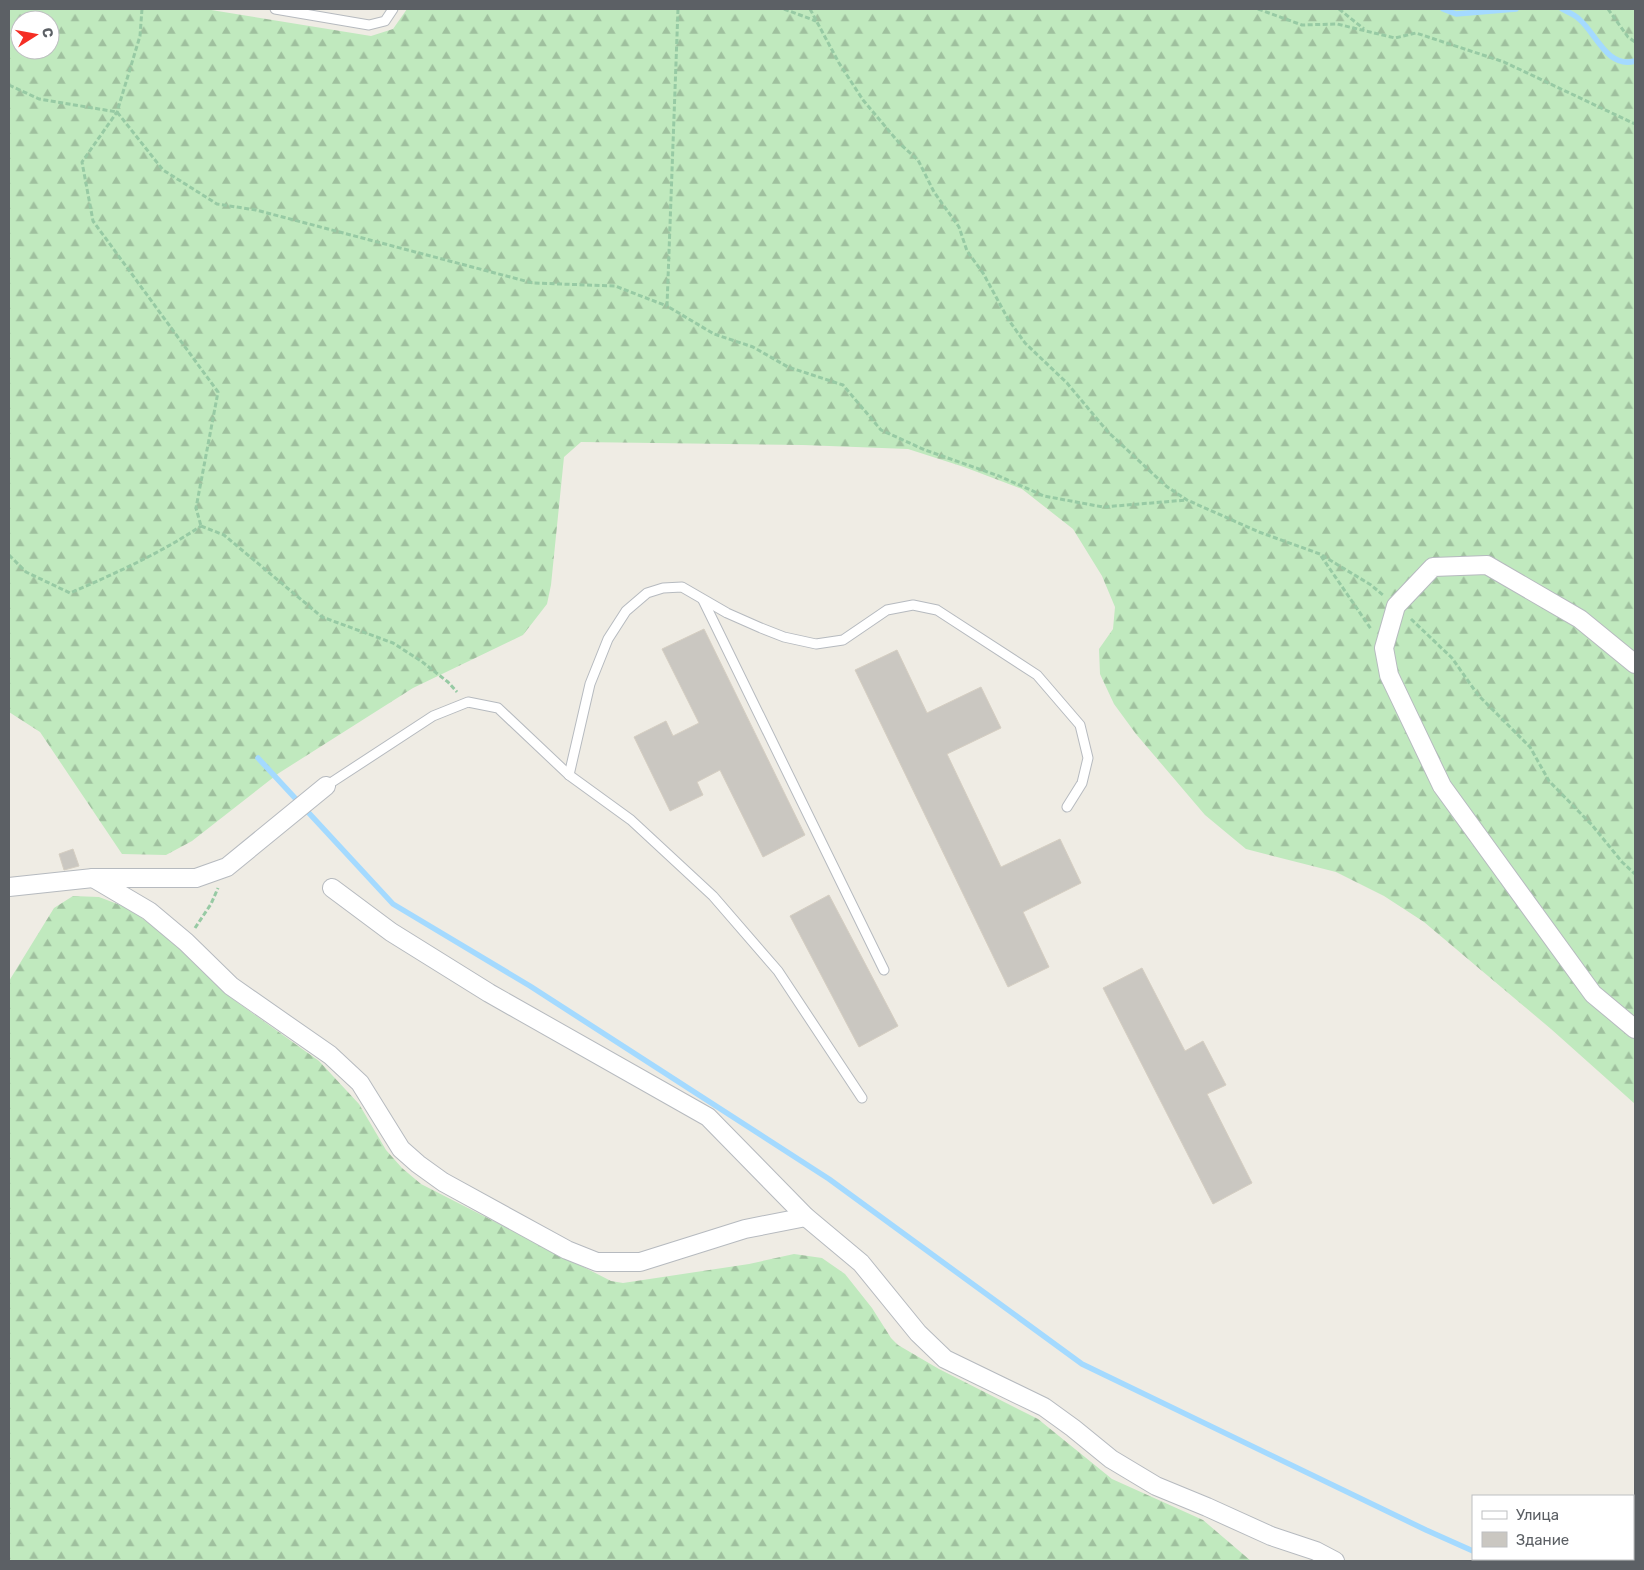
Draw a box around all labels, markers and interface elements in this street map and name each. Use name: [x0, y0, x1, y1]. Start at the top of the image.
north arrow: [10, 10, 60, 60]
text: С: [38, 26, 57, 39]
legend: [1472, 1495, 1634, 1560]
text: Улица: [1516, 1506, 1559, 1524]
text: Здание: [1516, 1531, 1569, 1549]

